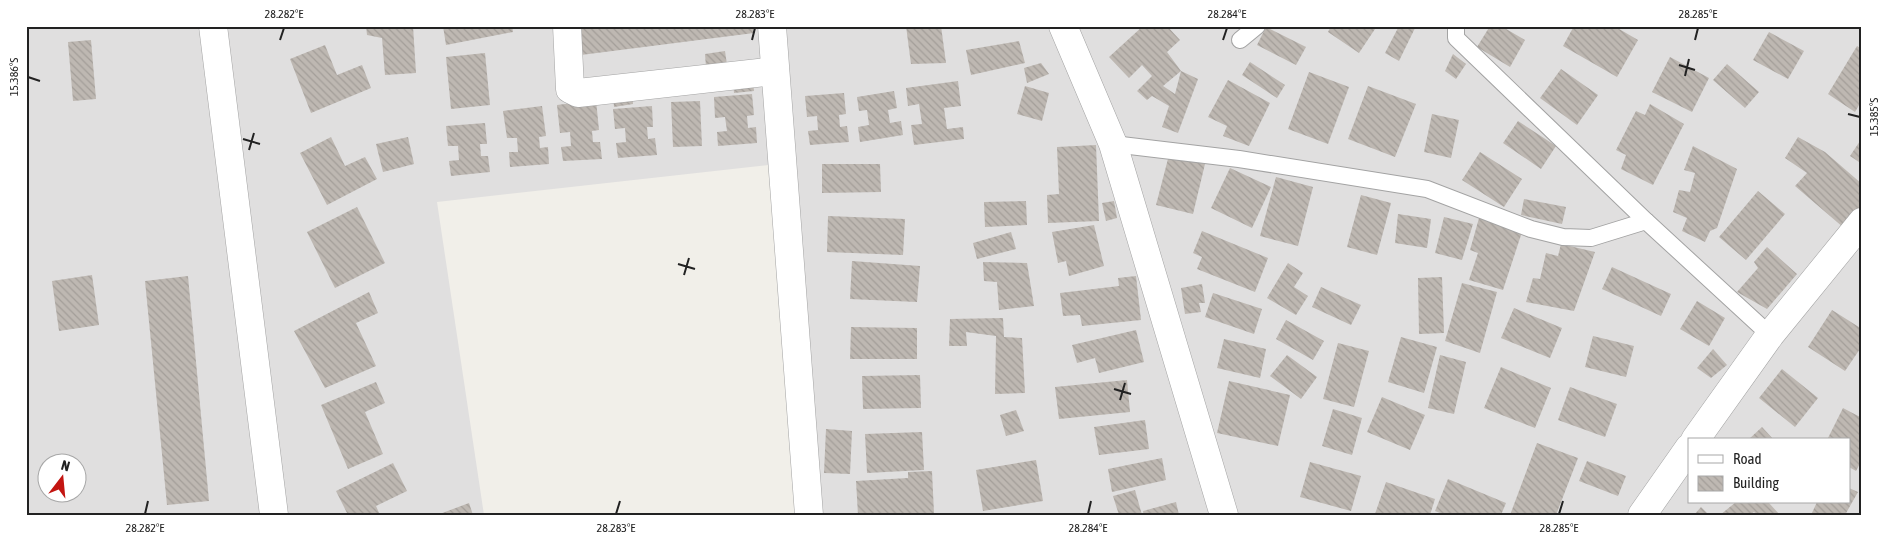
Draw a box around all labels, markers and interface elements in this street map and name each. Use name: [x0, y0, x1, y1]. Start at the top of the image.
text: 28.282°E: [265, 7, 303, 21]
text: 28.283°E: [736, 7, 774, 21]
text: 28.284°E: [1208, 7, 1246, 21]
text: 28.285°E: [1679, 7, 1717, 21]
text: 15.386°S: [7, 58, 21, 96]
text: 15.385°S: [1867, 98, 1881, 136]
legend: [1688, 438, 1850, 504]
text: Road: [1733, 450, 1762, 467]
north arrow: [38, 454, 88, 504]
text: N: [59, 457, 72, 474]
text: Building: [1733, 474, 1779, 491]
text: 28.282°E: [126, 521, 164, 535]
text: 28.283°E: [597, 521, 635, 535]
text: 28.284°E: [1069, 521, 1107, 535]
text: 28.285°E: [1540, 521, 1578, 535]

